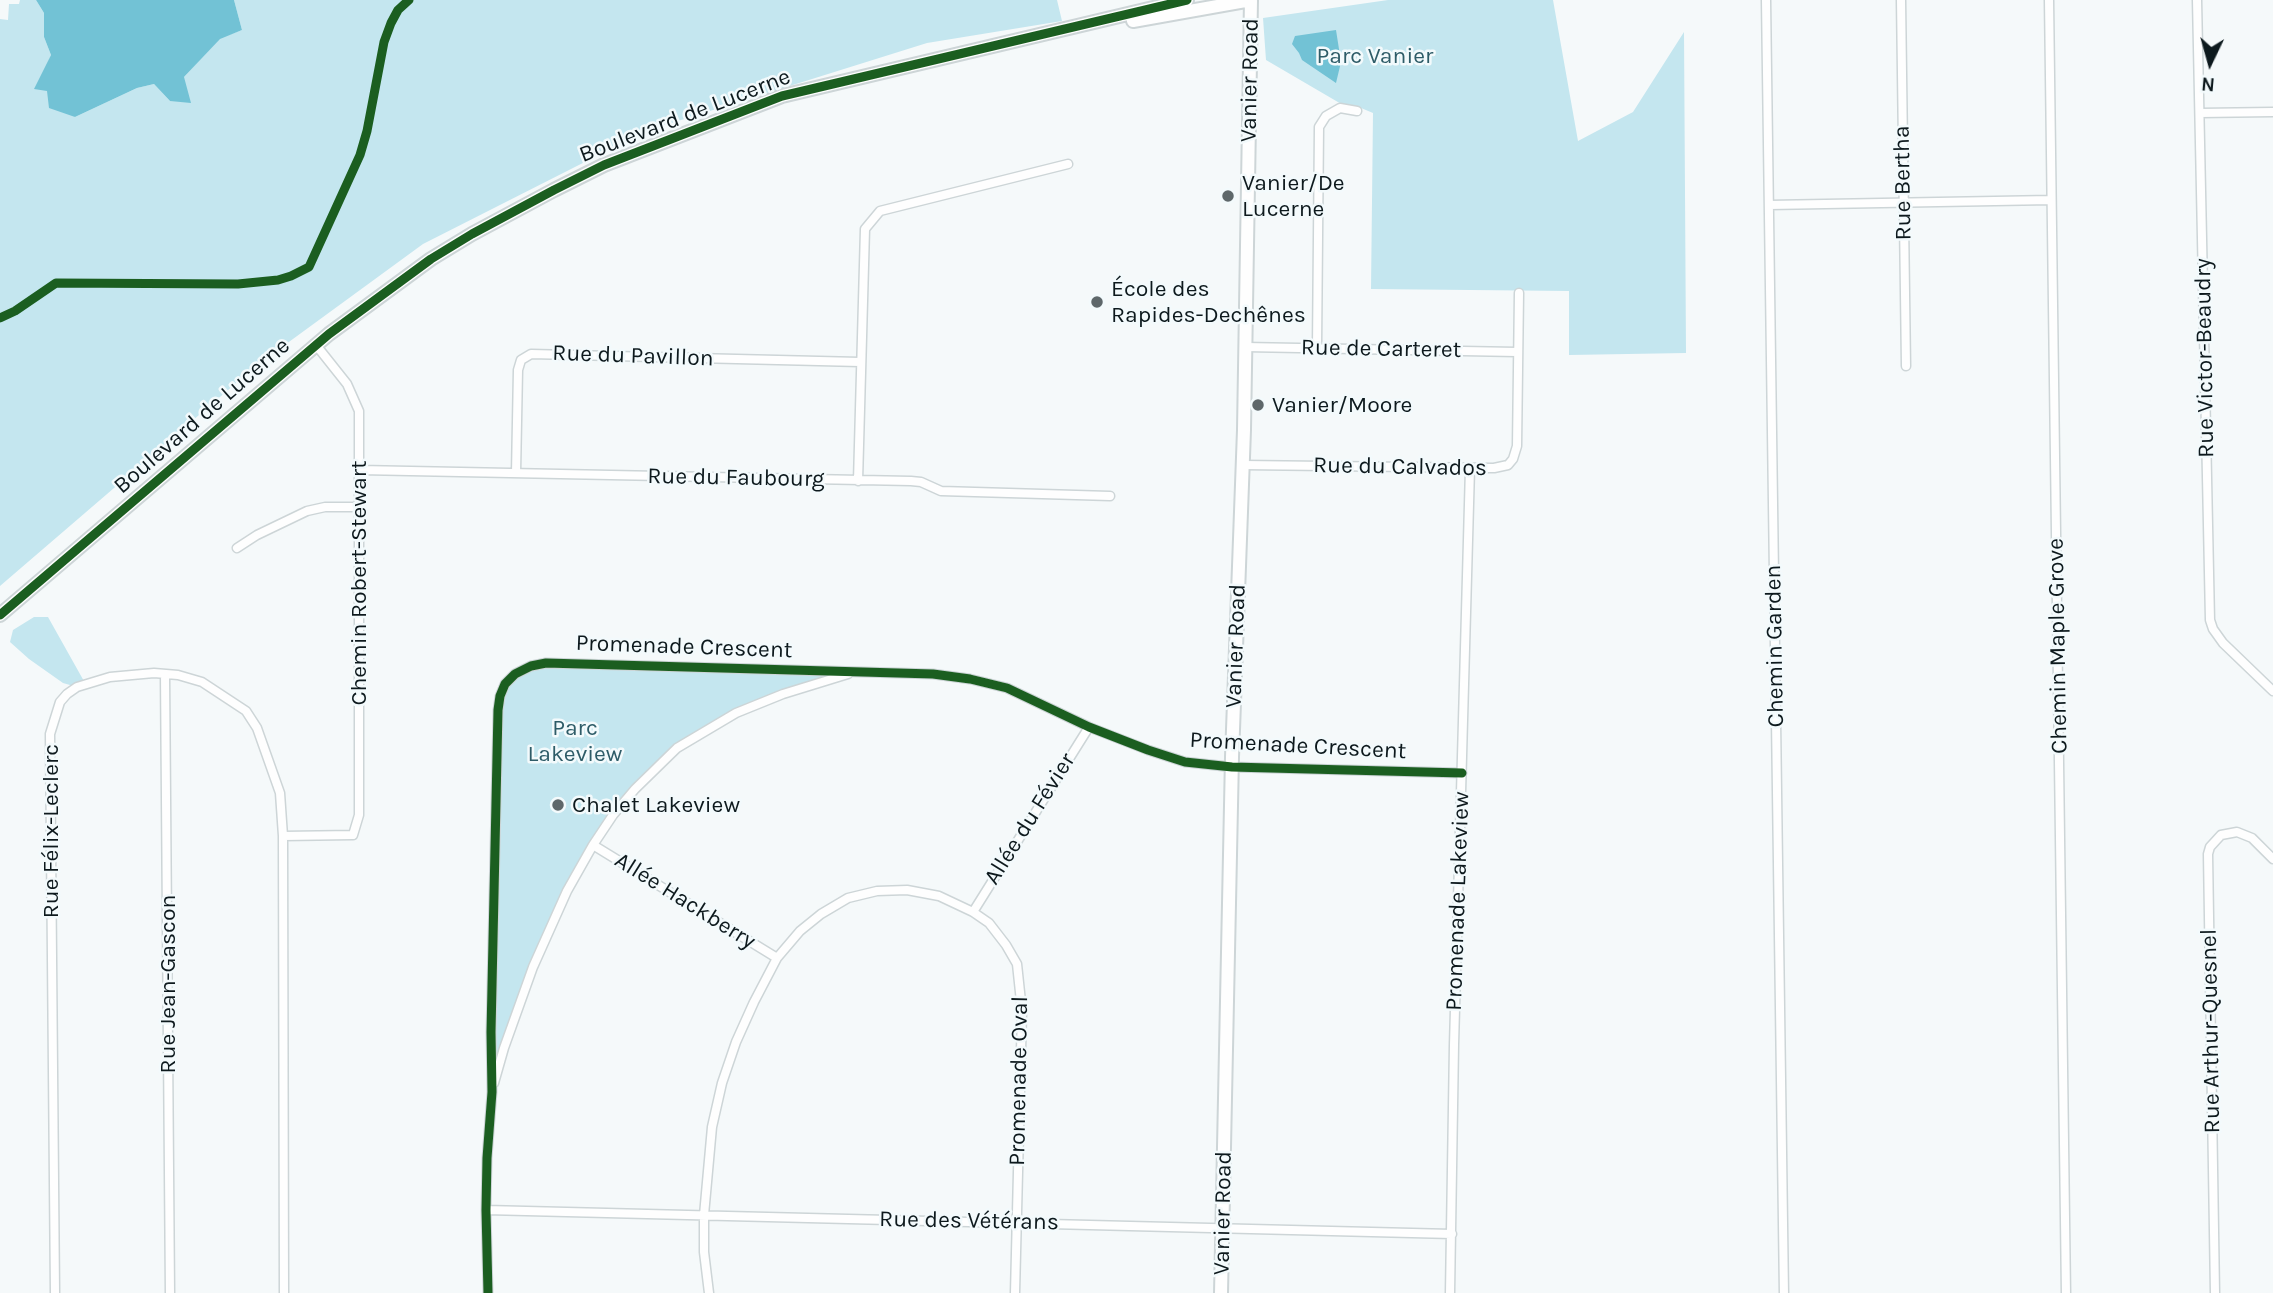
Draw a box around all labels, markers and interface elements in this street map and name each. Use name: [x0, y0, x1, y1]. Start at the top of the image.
street label: Vanier Road: [1235, 18, 1265, 142]
north arrow: [2175, 28, 2245, 98]
park label: Parc Vanier: [1317, 42, 1433, 70]
street label: Boulevard de Lucerne: [576, 63, 794, 169]
text: N: [2200, 72, 2216, 95]
street label: Rue Bertha: [1888, 125, 1918, 241]
place label: Vanier/De Lucerne: [1242, 169, 1345, 223]
marker: Vanier/De Lucerne: [1220, 188, 1236, 204]
street label: Rue Victor-Beaudry: [2189, 258, 2221, 458]
place label: École des Rapides-Dechênes: [1111, 275, 1306, 329]
marker: École des Rapides-Dechênes: [1089, 294, 1105, 310]
street label: Boulevard de Lucerne: [108, 332, 296, 500]
street label: Rue de Carteret: [1301, 334, 1461, 364]
street label: Rue du Pavillon: [552, 339, 714, 373]
place label: Vanier/Moore: [1272, 391, 1412, 419]
marker: Vanier/Moore: [1250, 397, 1266, 413]
street label: Rue du Calvados: [1313, 452, 1487, 482]
street label: Chemin Robert-Stewart: [345, 460, 373, 706]
street label: Rue du Faubourg: [647, 463, 825, 493]
street label: Chemin Maple Grove: [2042, 538, 2074, 754]
street label: Chemin Garden: [1760, 564, 1790, 728]
street label: Vanier Road: [1220, 583, 1252, 709]
street label: Promenade Crescent: [575, 629, 793, 665]
park label: Parc Lakeview: [527, 714, 623, 768]
street label: Promenade Crescent: [1189, 727, 1407, 765]
street label: Rue Félix-Leclerc: [37, 744, 65, 918]
street label: Allée du Févier: [979, 748, 1081, 890]
place label: Chalet Lakeview: [572, 791, 740, 819]
street label: Promenade Lakeview: [1440, 791, 1476, 1011]
marker: Chalet Lakeview: [550, 797, 566, 813]
street label: Allée Hackberry: [609, 847, 761, 955]
street label: Rue Jean-Gascon: [154, 895, 182, 1073]
street label: Rue Arthur-Quesnel: [2195, 929, 2227, 1133]
street label: Promenade Oval: [1004, 996, 1034, 1166]
street label: Vanier Road: [1208, 1151, 1238, 1275]
street label: Rue des Vétérans: [879, 1206, 1059, 1236]

